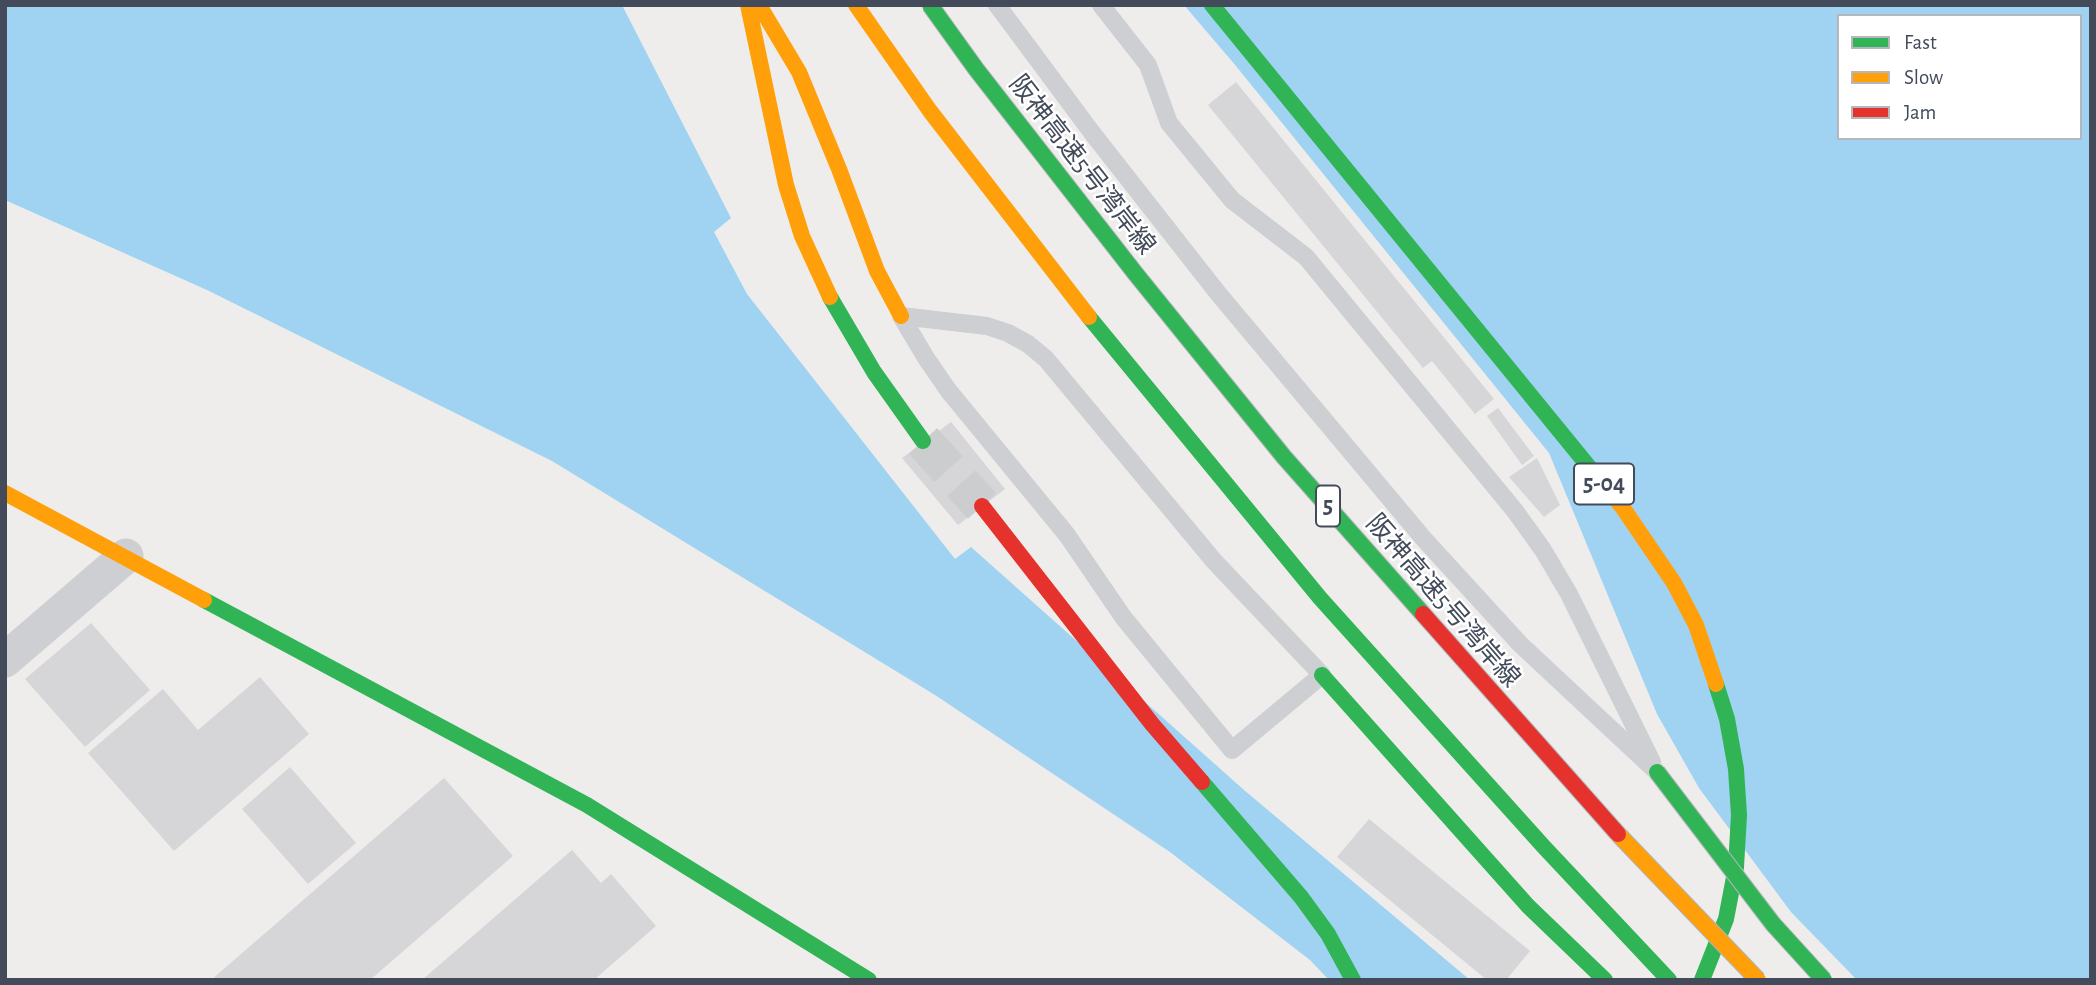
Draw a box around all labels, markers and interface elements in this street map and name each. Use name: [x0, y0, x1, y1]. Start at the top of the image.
legend: [1837, 14, 2082, 140]
text: Fast: [1904, 32, 1937, 53]
text: Slow: [1904, 67, 1943, 88]
street label: 阪神高速5号湾岸線: [1002, 69, 1162, 261]
text: Jam: [1904, 102, 1936, 123]
road number: 5-04: [1574, 463, 1634, 504]
road number: 5: [1316, 486, 1340, 526]
street label: 阪神高速5号湾岸線: [1359, 508, 1527, 694]

